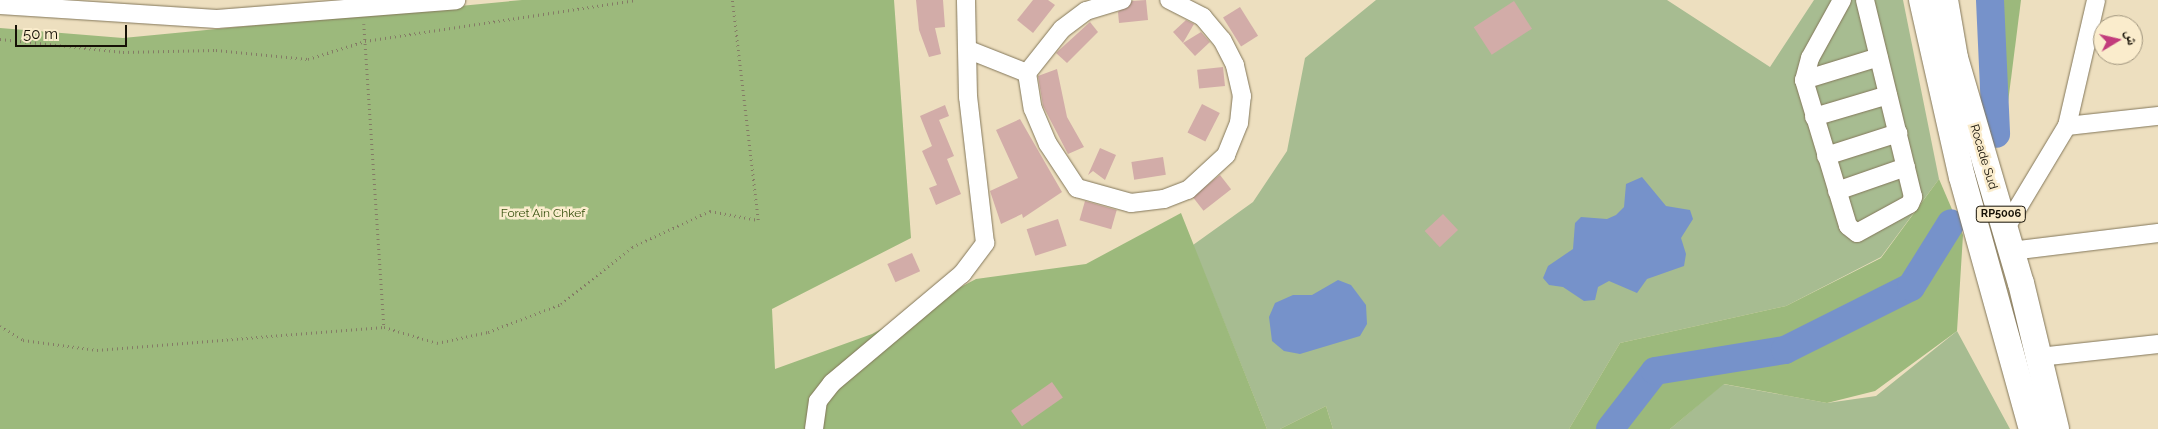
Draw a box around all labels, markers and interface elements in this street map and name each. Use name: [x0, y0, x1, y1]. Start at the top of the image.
scale bar: [18, 15, 130, 47]
north arrow: [2093, 15, 2143, 65]
text: 50 m: [23, 25, 58, 43]
text: ش: [2123, 29, 2141, 46]
street label: Rocade Sud: [1966, 123, 2000, 191]
road number: RP5006: [1975, 205, 2027, 222]
park label: Foret Ain Chkef: [501, 207, 585, 221]

